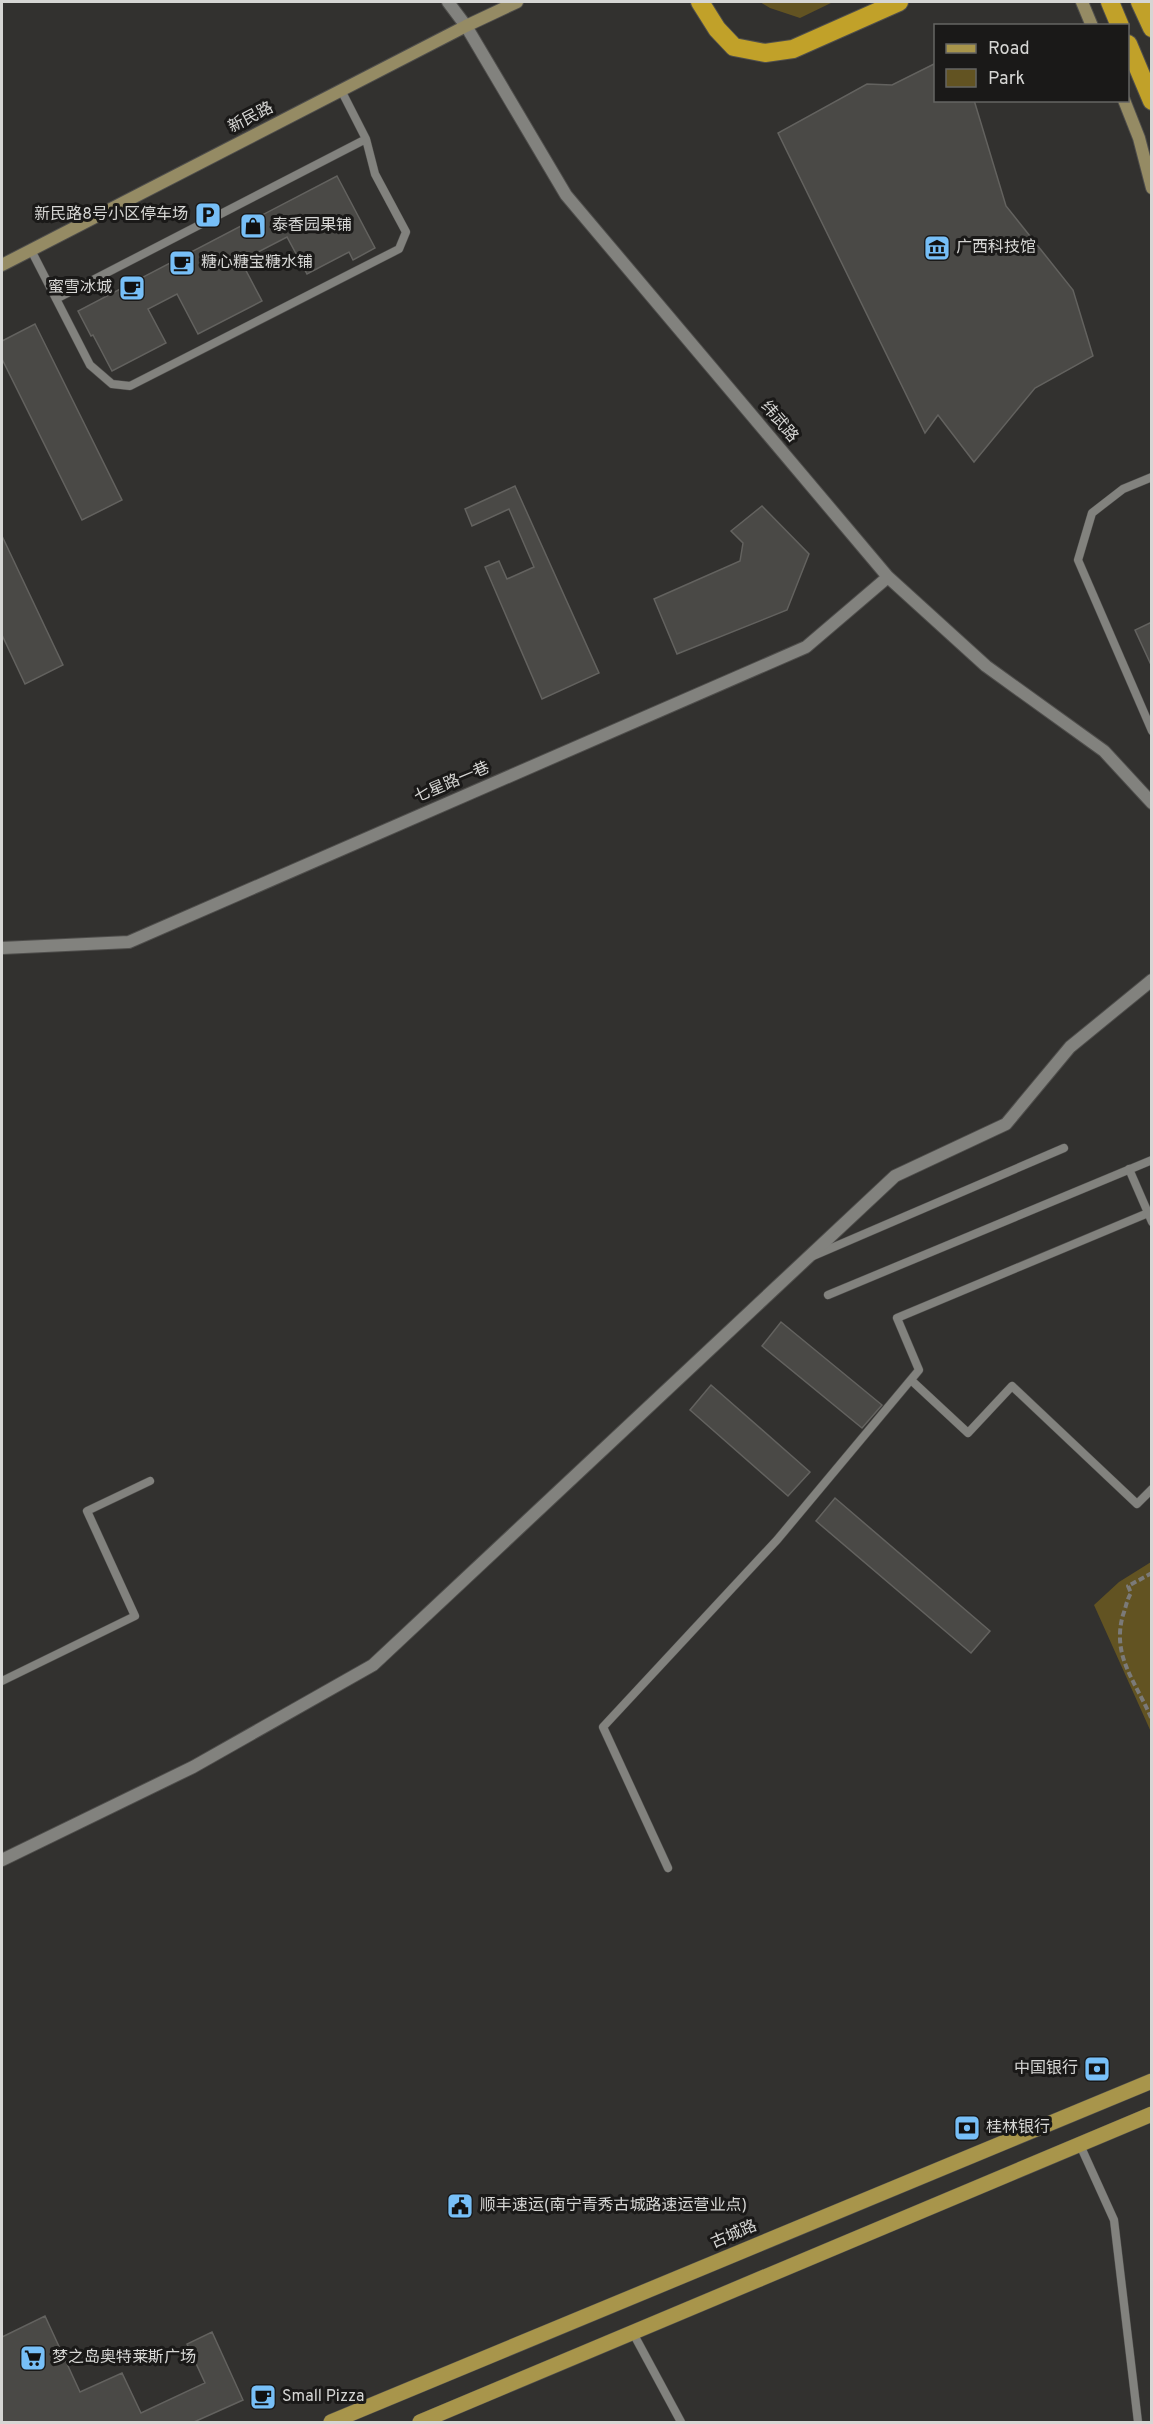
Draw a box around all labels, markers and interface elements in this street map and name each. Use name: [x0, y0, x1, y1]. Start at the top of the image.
legend: [934, 24, 1129, 102]
text: Road: [988, 38, 1030, 61]
text: Park: [988, 68, 1025, 91]
street label: 新民路: [225, 98, 277, 138]
parking icon: 新民路8号小区停车场: [193, 200, 223, 230]
place label: 新民路8号小区停车场: [34, 205, 188, 225]
shop icon: 泰香园果铺: [238, 211, 268, 241]
place label: 泰香园果铺: [272, 216, 352, 236]
museum icon: 广西科技馆: [922, 233, 952, 263]
place label: 广西科技馆: [956, 238, 1036, 258]
cafe icon: 糖心糖宝糖水铺: [167, 248, 197, 278]
place label: 糖心糖宝糖水铺: [201, 253, 313, 273]
cafe icon: 蜜雪冰城: [117, 273, 147, 303]
place label: 蜜雪冰城: [48, 278, 112, 298]
street label: 纬武路: [756, 397, 802, 447]
street label: 七星路一巷: [411, 758, 493, 808]
bank icon: 中国银行: [1082, 2054, 1112, 2084]
place label: 中国银行: [1014, 2059, 1078, 2079]
bank icon: 桂林银行: [952, 2113, 982, 2143]
place label: 桂林银行: [986, 2118, 1050, 2138]
public building icon: 顺丰速运(南宁青秀古城路速运营业点): [445, 2191, 475, 2221]
place label: 顺丰速运(南宁青秀古城路速运营业点): [480, 2196, 747, 2216]
street label: 古城路: [708, 2216, 760, 2254]
supermarket icon: 梦之岛奥特莱斯广场: [18, 2343, 48, 2373]
place label: 梦之岛奥特莱斯广场: [52, 2348, 196, 2368]
cafe icon: Small Pizza: [248, 2382, 278, 2412]
place label: Small Pizza: [282, 2387, 365, 2407]

